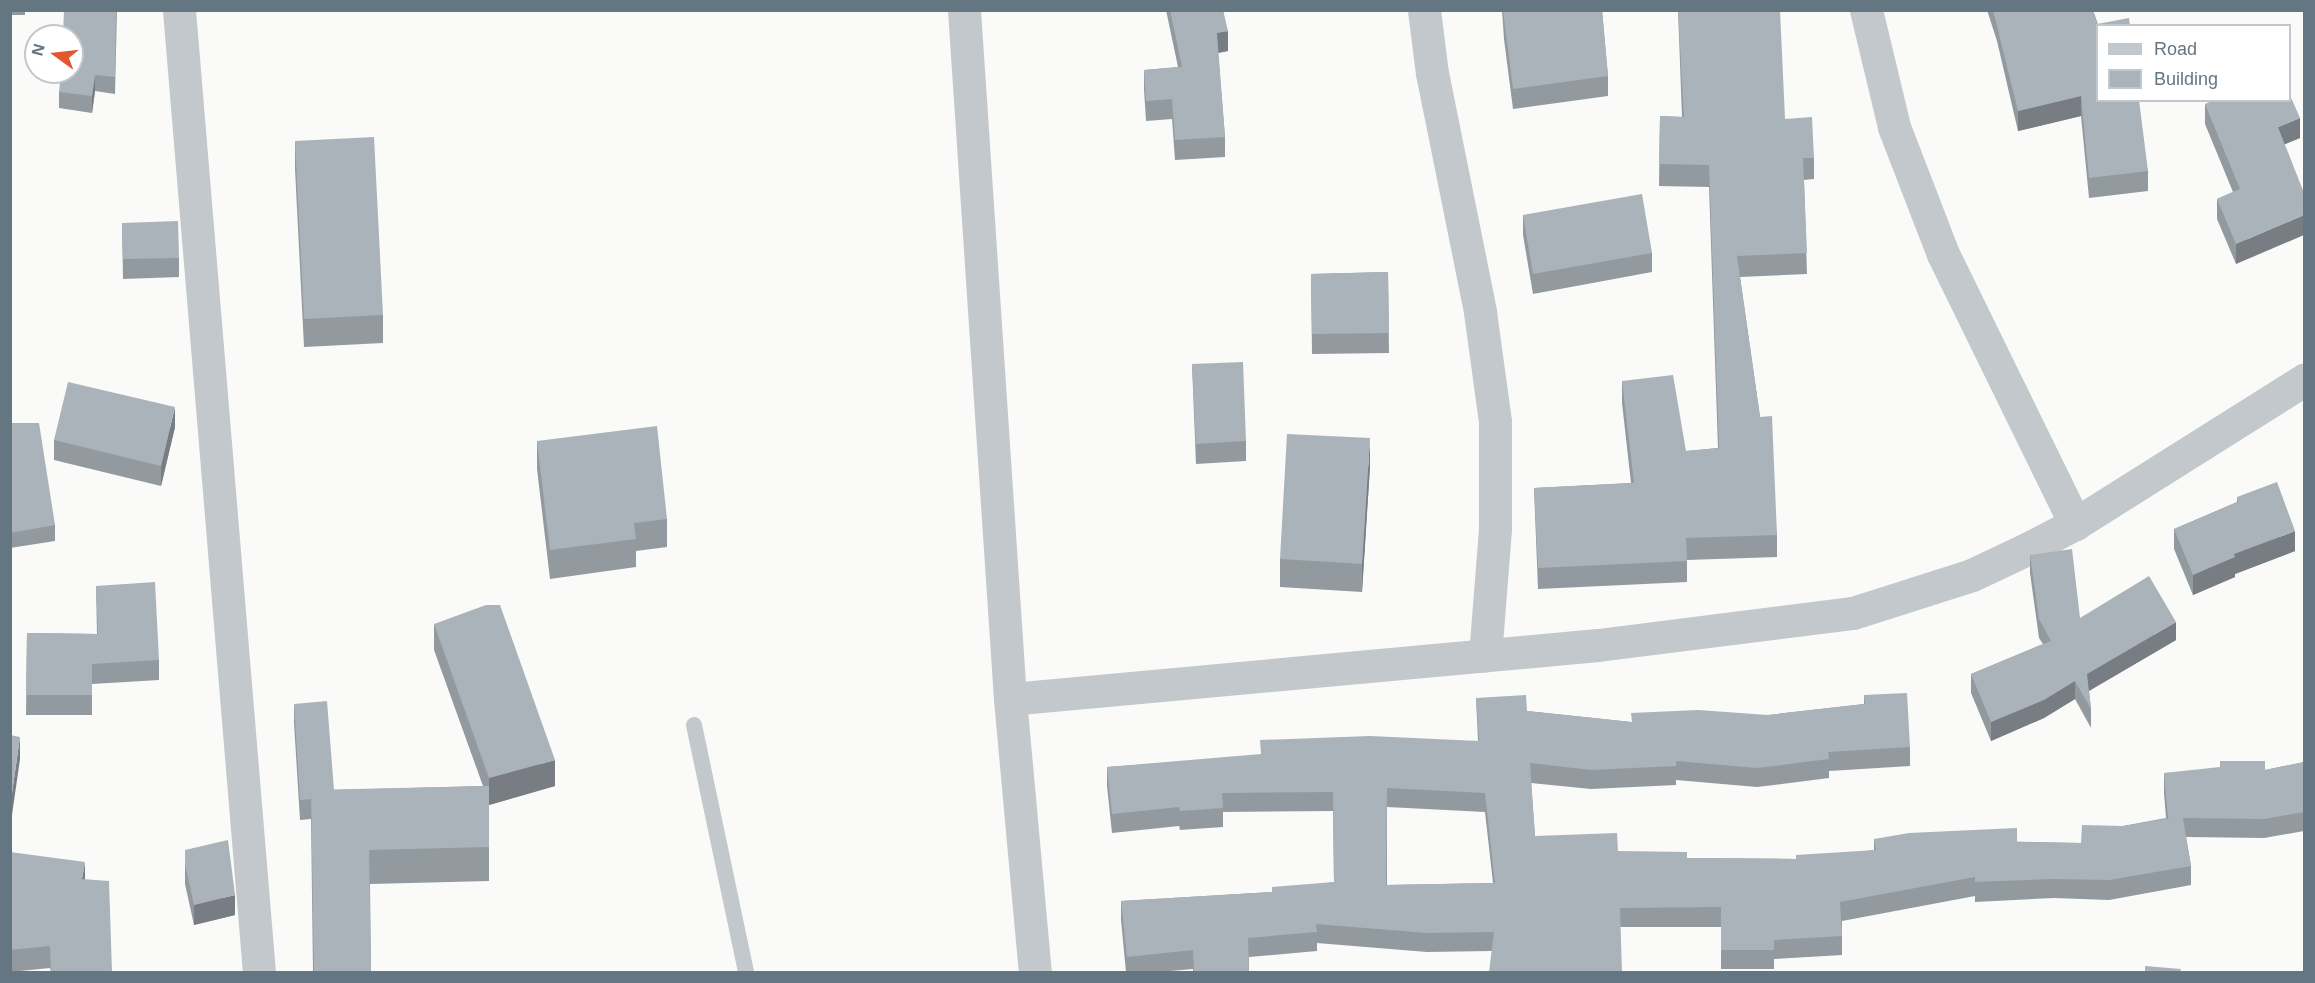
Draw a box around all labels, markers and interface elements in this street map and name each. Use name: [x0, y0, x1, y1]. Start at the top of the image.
north arrow: [24, 24, 84, 84]
legend: [2096, 24, 2291, 102]
text: Road: [2154, 39, 2197, 59]
text: N: [28, 42, 48, 58]
text: Building: [2154, 69, 2218, 89]

